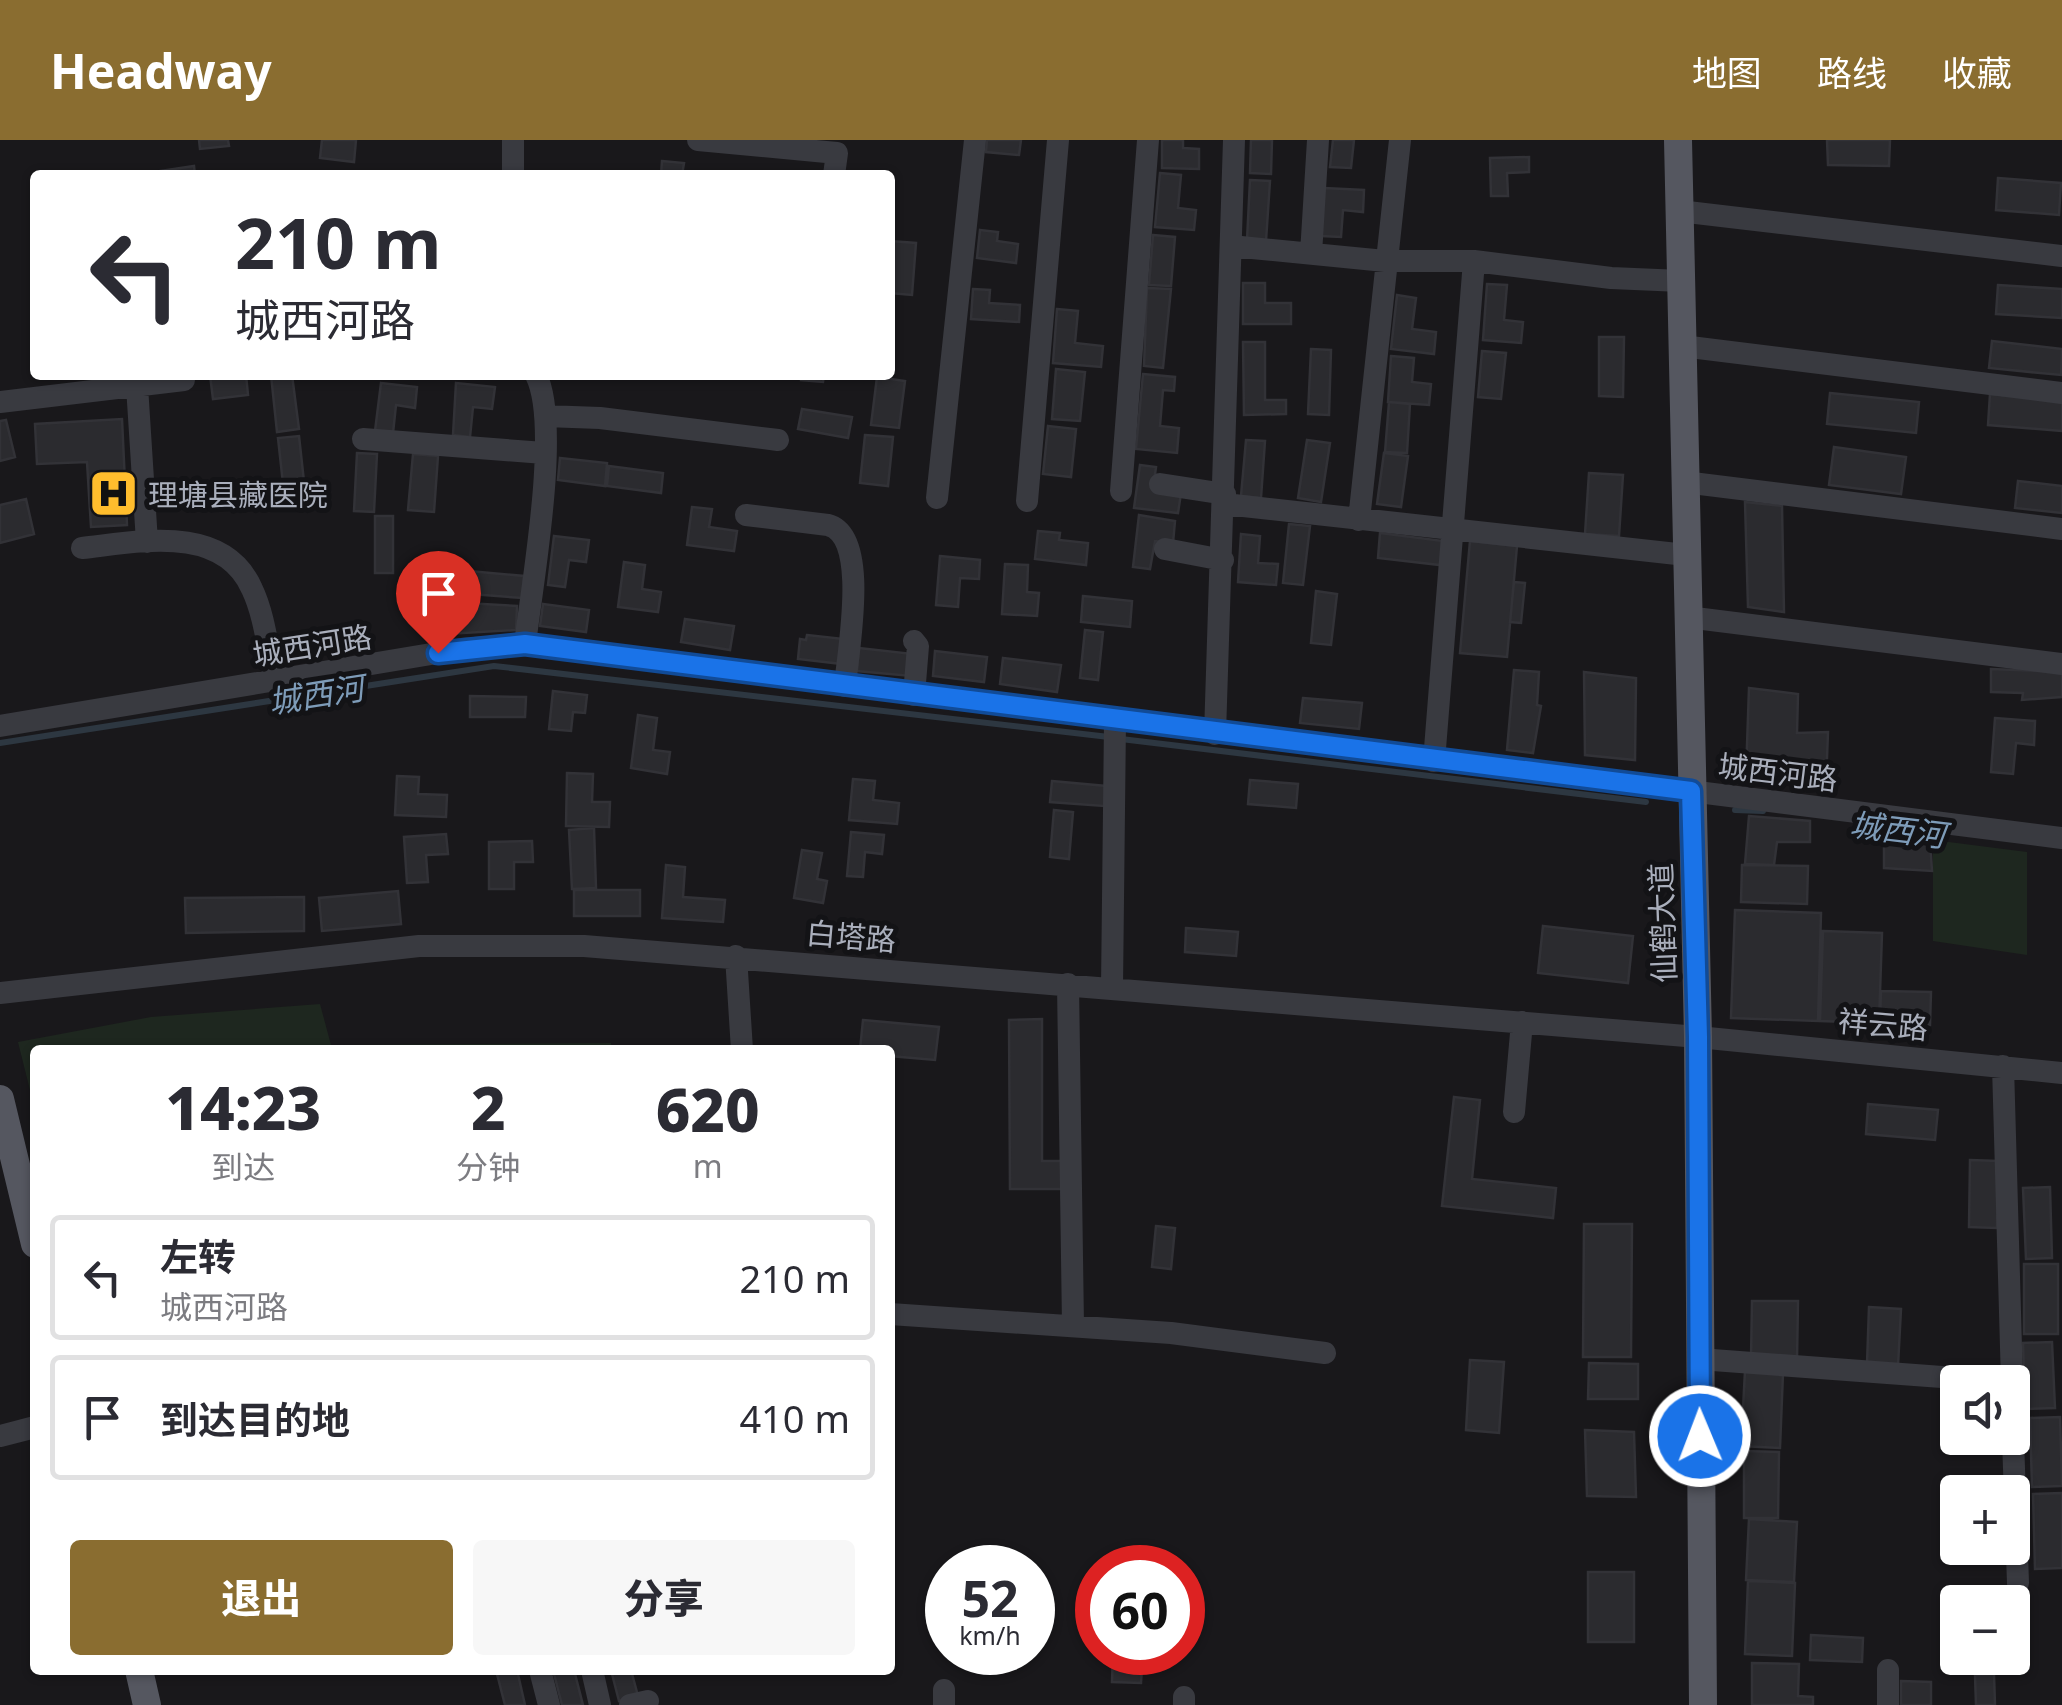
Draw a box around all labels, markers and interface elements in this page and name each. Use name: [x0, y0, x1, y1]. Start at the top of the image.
text: Headway: [50, 38, 272, 103]
text: 地图: [1692, 49, 1762, 96]
text: 路线: [1817, 49, 1887, 96]
text: 收藏: [1942, 49, 2012, 96]
text: 210 m: [235, 194, 442, 290]
icon: left: [70, 210, 200, 340]
text: 城西河路: [235, 289, 415, 350]
hospital icon: 理塘县藏医院: [87, 468, 139, 520]
place label: 理塘县藏医院: [148, 474, 328, 515]
pin: [396, 551, 481, 654]
icon: arrive: [411, 566, 466, 621]
street label: 城西河路: [250, 615, 374, 675]
water label: 城西河: [265, 664, 373, 723]
street label: 城西河路: [1716, 744, 1840, 800]
water label: 城西河: [1848, 802, 1954, 857]
street label: 仙鹤大道: [1639, 862, 1685, 984]
street label: 白塔路: [804, 912, 898, 960]
street label: 祥云路: [1836, 1000, 1930, 1048]
text: 14:23: [165, 1066, 321, 1148]
text: 2: [471, 1066, 506, 1148]
text: 620: [656, 1068, 760, 1150]
text: m: [693, 1144, 723, 1187]
text: 到达: [211, 1145, 275, 1188]
text: 分钟: [456, 1145, 520, 1188]
text: 左转: [160, 1230, 236, 1282]
icon: left: [75, 1250, 130, 1305]
text: 210 m: [739, 1252, 850, 1304]
text: 城西河路: [160, 1285, 288, 1328]
map controls: [1940, 1365, 2030, 1675]
button: sound: [1940, 1365, 2030, 1455]
position arrow: [1648, 1384, 1752, 1488]
icon: arrive: [75, 1390, 130, 1445]
text: 410 m: [739, 1392, 850, 1444]
text: 到达目的地: [160, 1393, 350, 1445]
button: +: [1940, 1475, 2030, 1565]
button: 退出: [70, 1540, 453, 1655]
button: 分享: [473, 1540, 855, 1655]
speed limit sign: 60: [1075, 1545, 1205, 1675]
text: 52: [961, 1564, 1019, 1632]
button: −: [1940, 1585, 2030, 1675]
text: km/h: [959, 1618, 1021, 1652]

